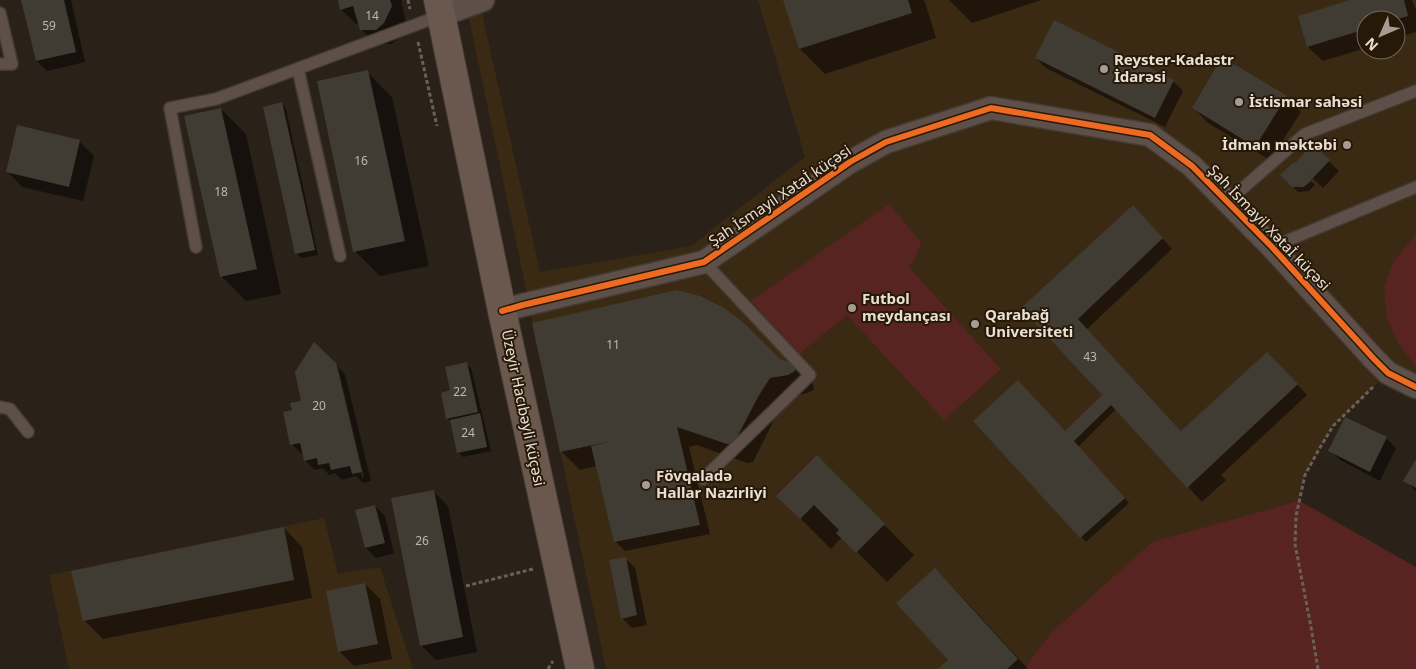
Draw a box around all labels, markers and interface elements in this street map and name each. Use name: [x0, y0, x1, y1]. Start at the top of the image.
house number: 14: [365, 7, 379, 24]
north arrow: [1356, 10, 1406, 60]
house number: 59: [42, 17, 56, 34]
text: N: [1361, 34, 1382, 55]
place label: Reyster-Kadastr İdarəsi: [1114, 49, 1234, 86]
marker: Reyster-Kadastr İdarəsi: [1098, 63, 1110, 75]
place label: İstismar sahəsi: [1249, 91, 1362, 111]
marker: İstismar sahəsi: [1233, 96, 1245, 108]
place label: İdman məktəbi: [1222, 134, 1337, 154]
marker: İdman məktəbi: [1341, 139, 1353, 151]
street label: Şah İsmayil Xətaİ küçəsi: [704, 140, 855, 250]
house number: 16: [354, 152, 368, 169]
street label: Şah İsmayil Xətaİ küçəsi: [1204, 160, 1335, 295]
house number: 18: [214, 183, 228, 200]
place label: Futbol meydançası: [862, 288, 951, 325]
marker: Futbol meydançası: [846, 302, 858, 314]
place label: Qarabağ Universiteti: [985, 304, 1073, 341]
marker: Qarabağ Universiteti: [969, 318, 981, 330]
street label: Üzeyir Hacıbəyli küçəsi: [498, 328, 550, 488]
house number: 11: [606, 336, 620, 353]
house number: 43: [1083, 348, 1097, 365]
house number: 22: [453, 383, 467, 400]
house number: 20: [312, 397, 326, 414]
house number: 24: [461, 424, 475, 441]
place label: Fövqaladə Hallar Nazirliyi: [656, 465, 767, 502]
marker: Fövqaladə Hallar Nazirliyi: [640, 479, 652, 491]
house number: 26: [415, 532, 429, 549]

